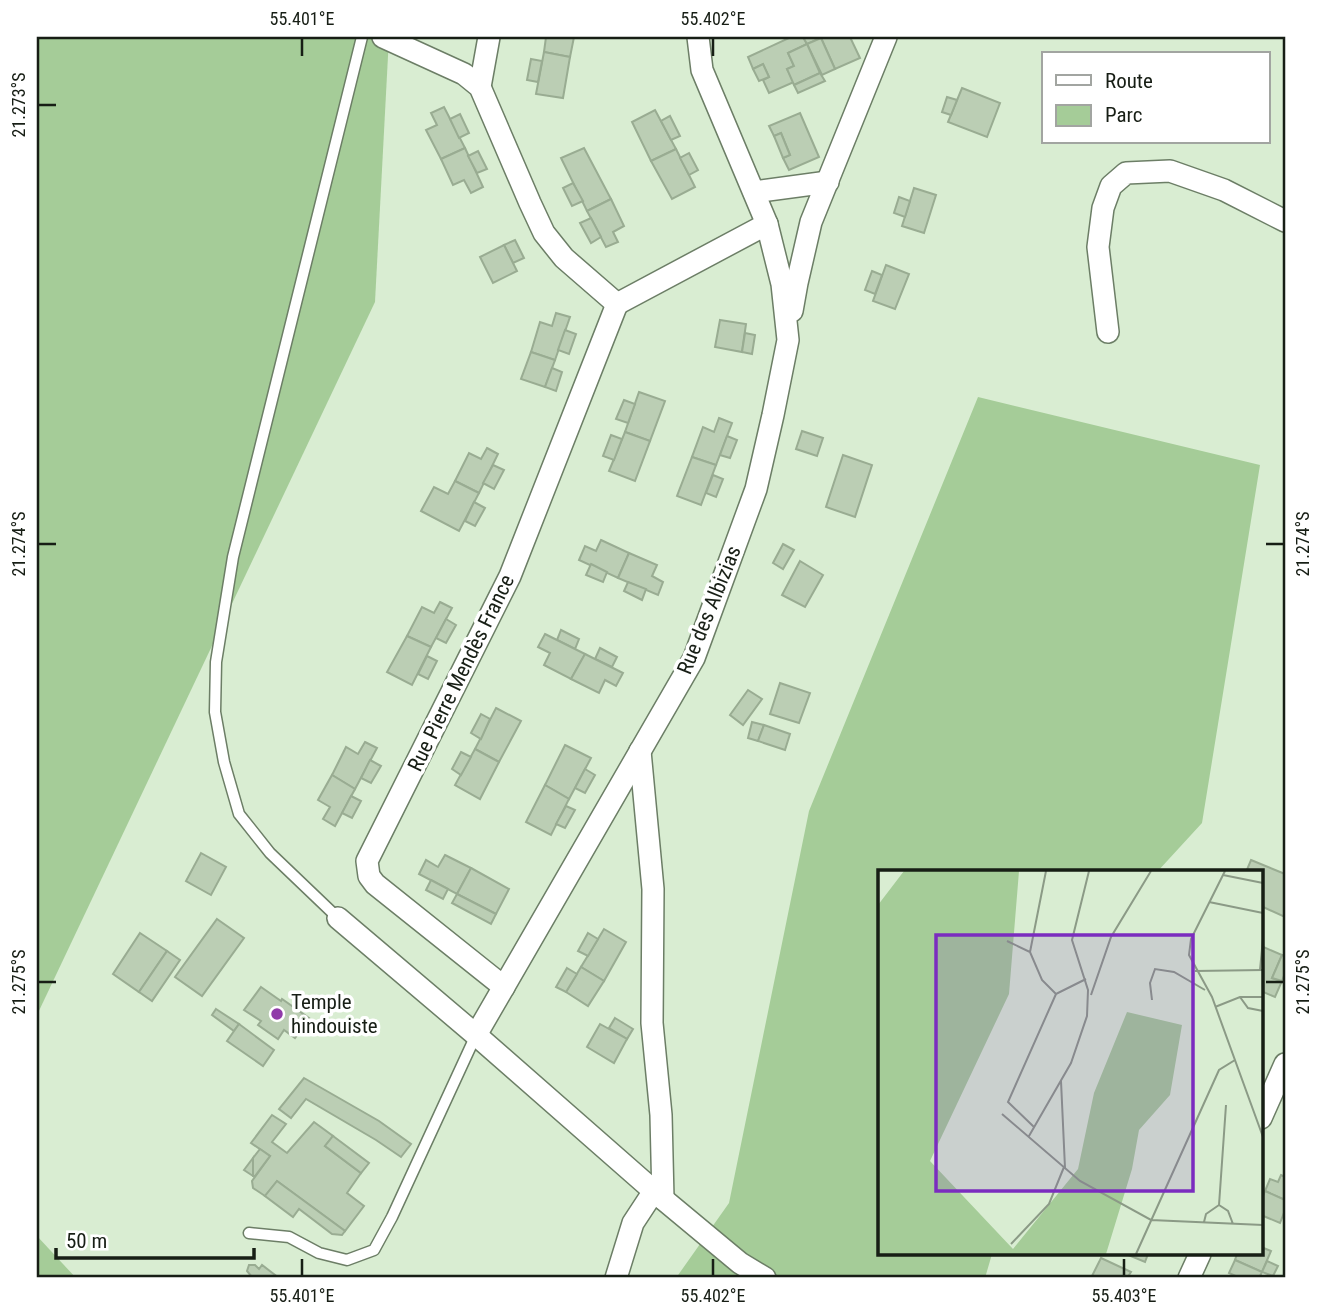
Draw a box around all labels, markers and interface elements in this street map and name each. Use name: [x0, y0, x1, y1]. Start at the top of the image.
text: 55.401°E: [270, 8, 334, 29]
text: 55.402°E: [681, 8, 745, 29]
legend: [1042, 52, 1270, 144]
text: Route: [1105, 69, 1153, 93]
text: 21.273°S: [8, 72, 29, 138]
text: Parc: [1105, 103, 1143, 127]
text: 21.274°S: [8, 511, 29, 577]
text: 21.274°S: [1292, 511, 1313, 577]
street label: Rue des Albizias: [672, 542, 746, 678]
street label: Rue Pierre Mendès France: [403, 571, 519, 775]
inset map: [878, 870, 1262, 1256]
text: 21.275°S: [8, 949, 29, 1015]
text: 21.275°S: [1292, 949, 1313, 1015]
place label: Temple hindouiste: [291, 990, 378, 1038]
marker: Temple hindouiste: [269, 1006, 285, 1022]
scale bar: [56, 1217, 254, 1261]
text: 50 m: [66, 1229, 107, 1253]
text: 55.401°E: [270, 1285, 334, 1306]
text: 55.402°E: [681, 1285, 745, 1306]
text: 55.403°E: [1092, 1285, 1156, 1306]

